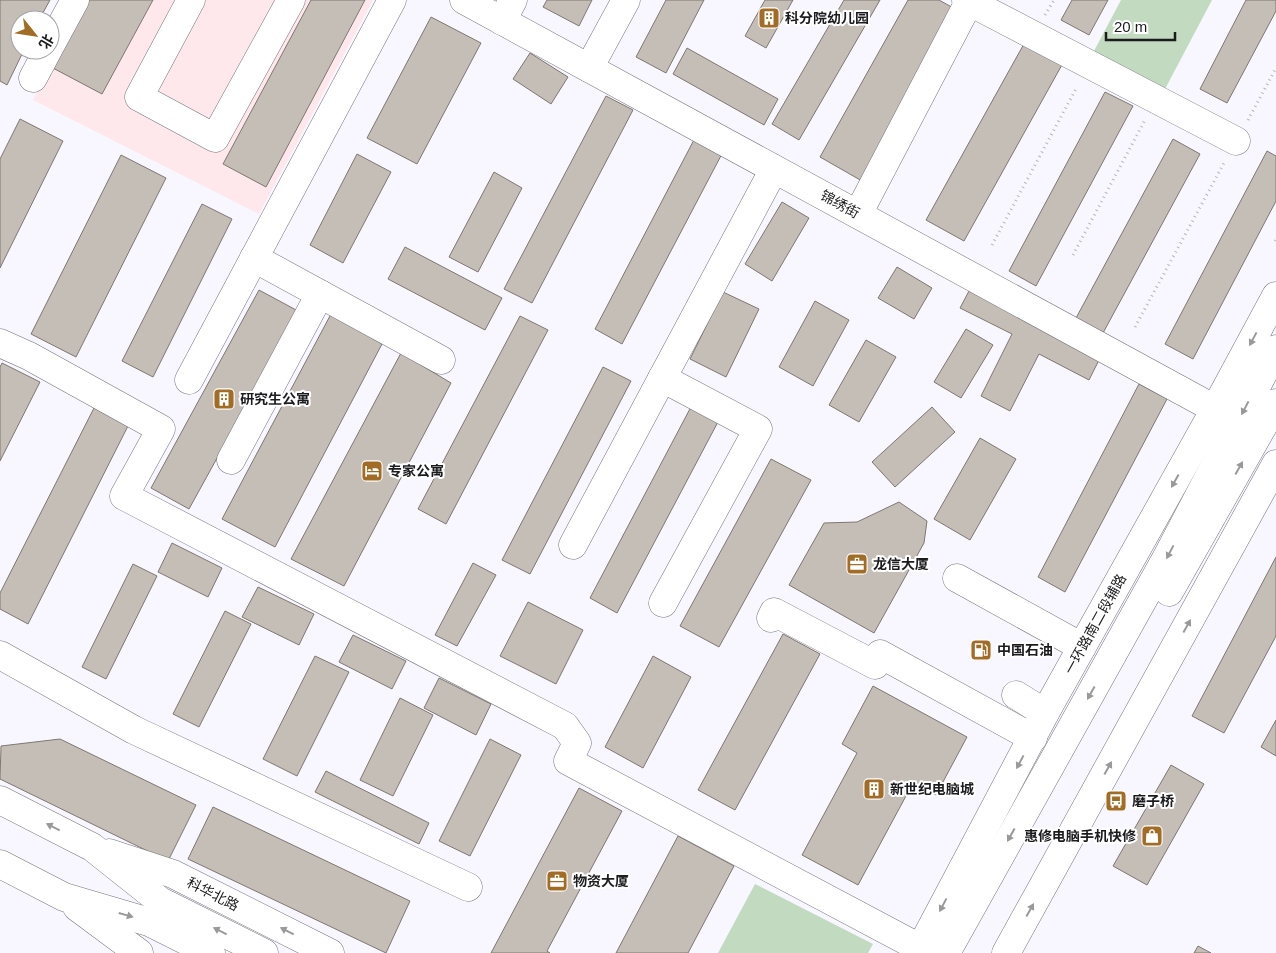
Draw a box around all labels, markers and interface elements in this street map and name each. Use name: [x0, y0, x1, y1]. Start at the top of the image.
building icon: 科分院幼儿园: [757, 6, 781, 30]
north arrow: [10, 10, 60, 60]
place label: 科分院幼儿园: [785, 10, 869, 26]
scale bar: [1106, 10, 1175, 42]
text: 20 m: [1114, 18, 1147, 35]
text: 北: [36, 31, 57, 52]
street label: 锦绣街: [818, 187, 862, 221]
one-way arrow: [1249, 332, 1257, 346]
building icon: 研究生公寓: [212, 387, 236, 411]
place label: 研究生公寓: [240, 391, 310, 407]
one-way arrow: [1241, 400, 1249, 415]
hotel icon: 专家公寓: [360, 459, 384, 483]
one-way arrow: [1235, 461, 1243, 476]
place label: 专家公寓: [388, 463, 444, 479]
one-way arrow: [1170, 475, 1179, 488]
one-way arrow: [1166, 544, 1174, 559]
office icon: 龙信大厦: [845, 552, 869, 576]
place label: 龙信大厦: [873, 556, 929, 572]
street label: 一环路南二段辅路: [1061, 571, 1129, 677]
one-way arrow: [1183, 618, 1191, 633]
fuel station icon: 中国石油: [969, 638, 993, 662]
place label: 中国石油: [997, 642, 1053, 658]
one-way arrow: [1087, 686, 1095, 701]
one-way arrow: [1016, 754, 1024, 769]
one-way arrow: [1104, 761, 1113, 775]
building icon: 新世纪电脑城: [862, 777, 886, 801]
place label: 新世纪电脑城: [890, 781, 974, 797]
bus stop icon: 磨子桥: [1104, 789, 1128, 813]
place label: 磨子桥: [1132, 793, 1174, 809]
one-way arrow: [46, 823, 60, 831]
shop icon: 惠修电脑手机快修: [1140, 824, 1164, 848]
place label: 惠修电脑手机快修: [1024, 828, 1136, 844]
one-way arrow: [1007, 829, 1016, 842]
office icon: 物资大厦: [545, 869, 569, 893]
place label: 物资大厦: [573, 873, 629, 889]
street label: 科华北路: [184, 874, 242, 914]
one-way arrow: [939, 898, 947, 912]
one-way arrow: [1026, 903, 1034, 918]
one-way arrow: [118, 911, 133, 919]
one-way arrow: [213, 927, 227, 935]
one-way arrow: [279, 927, 294, 935]

